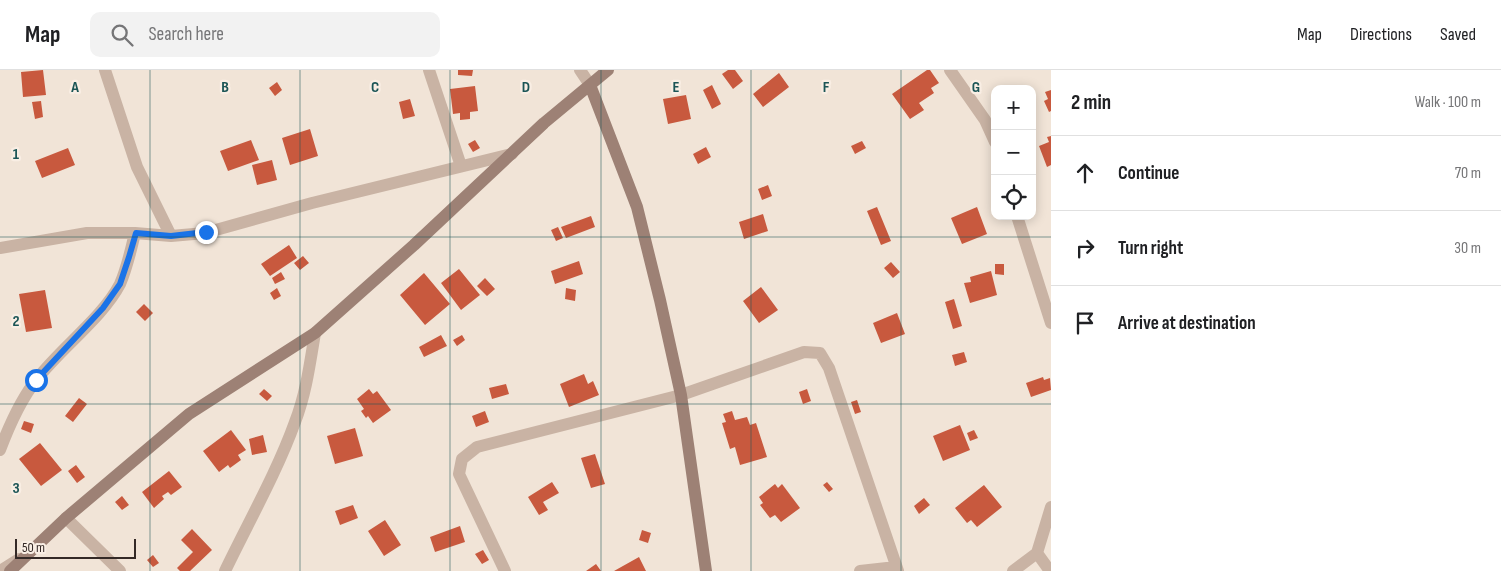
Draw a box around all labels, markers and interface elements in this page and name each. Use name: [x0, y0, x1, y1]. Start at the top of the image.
search box: [90, 12, 440, 57]
text: Map: [25, 20, 60, 49]
icon: search: [108, 21, 136, 49]
text: Search here: [148, 23, 224, 46]
text: Map: [1297, 24, 1322, 45]
text: Directions: [1350, 24, 1412, 45]
text: Saved: [1440, 24, 1476, 45]
text: A: [70, 78, 79, 97]
text: B: [221, 78, 229, 97]
text: C: [371, 78, 379, 97]
text: D: [522, 78, 530, 97]
text: E: [673, 78, 680, 97]
text: F: [823, 78, 830, 97]
text: G: [972, 78, 980, 97]
map controls: [991, 85, 1036, 220]
button: +: [991, 85, 1036, 130]
text: 2 min: [1071, 90, 1111, 115]
text: Walk · 100 m: [1415, 93, 1481, 112]
button: −: [991, 130, 1036, 175]
text: 1: [13, 145, 20, 164]
icon: ahead: [1071, 159, 1099, 187]
text: Continue: [1118, 162, 1179, 185]
text: 70 m: [1455, 164, 1481, 183]
button: locate: [991, 175, 1036, 220]
route end: [195, 221, 218, 244]
icon: right: [1071, 234, 1099, 262]
text: Turn right: [1118, 237, 1183, 260]
text: 30 m: [1454, 239, 1481, 258]
icon: arrive: [1071, 309, 1099, 337]
text: 2: [12, 312, 20, 331]
text: Arrive at destination: [1118, 312, 1256, 335]
route start: [25, 369, 48, 392]
text: 3: [12, 479, 20, 498]
scale bar: [15, 536, 136, 559]
text: 50 m: [22, 539, 45, 556]

